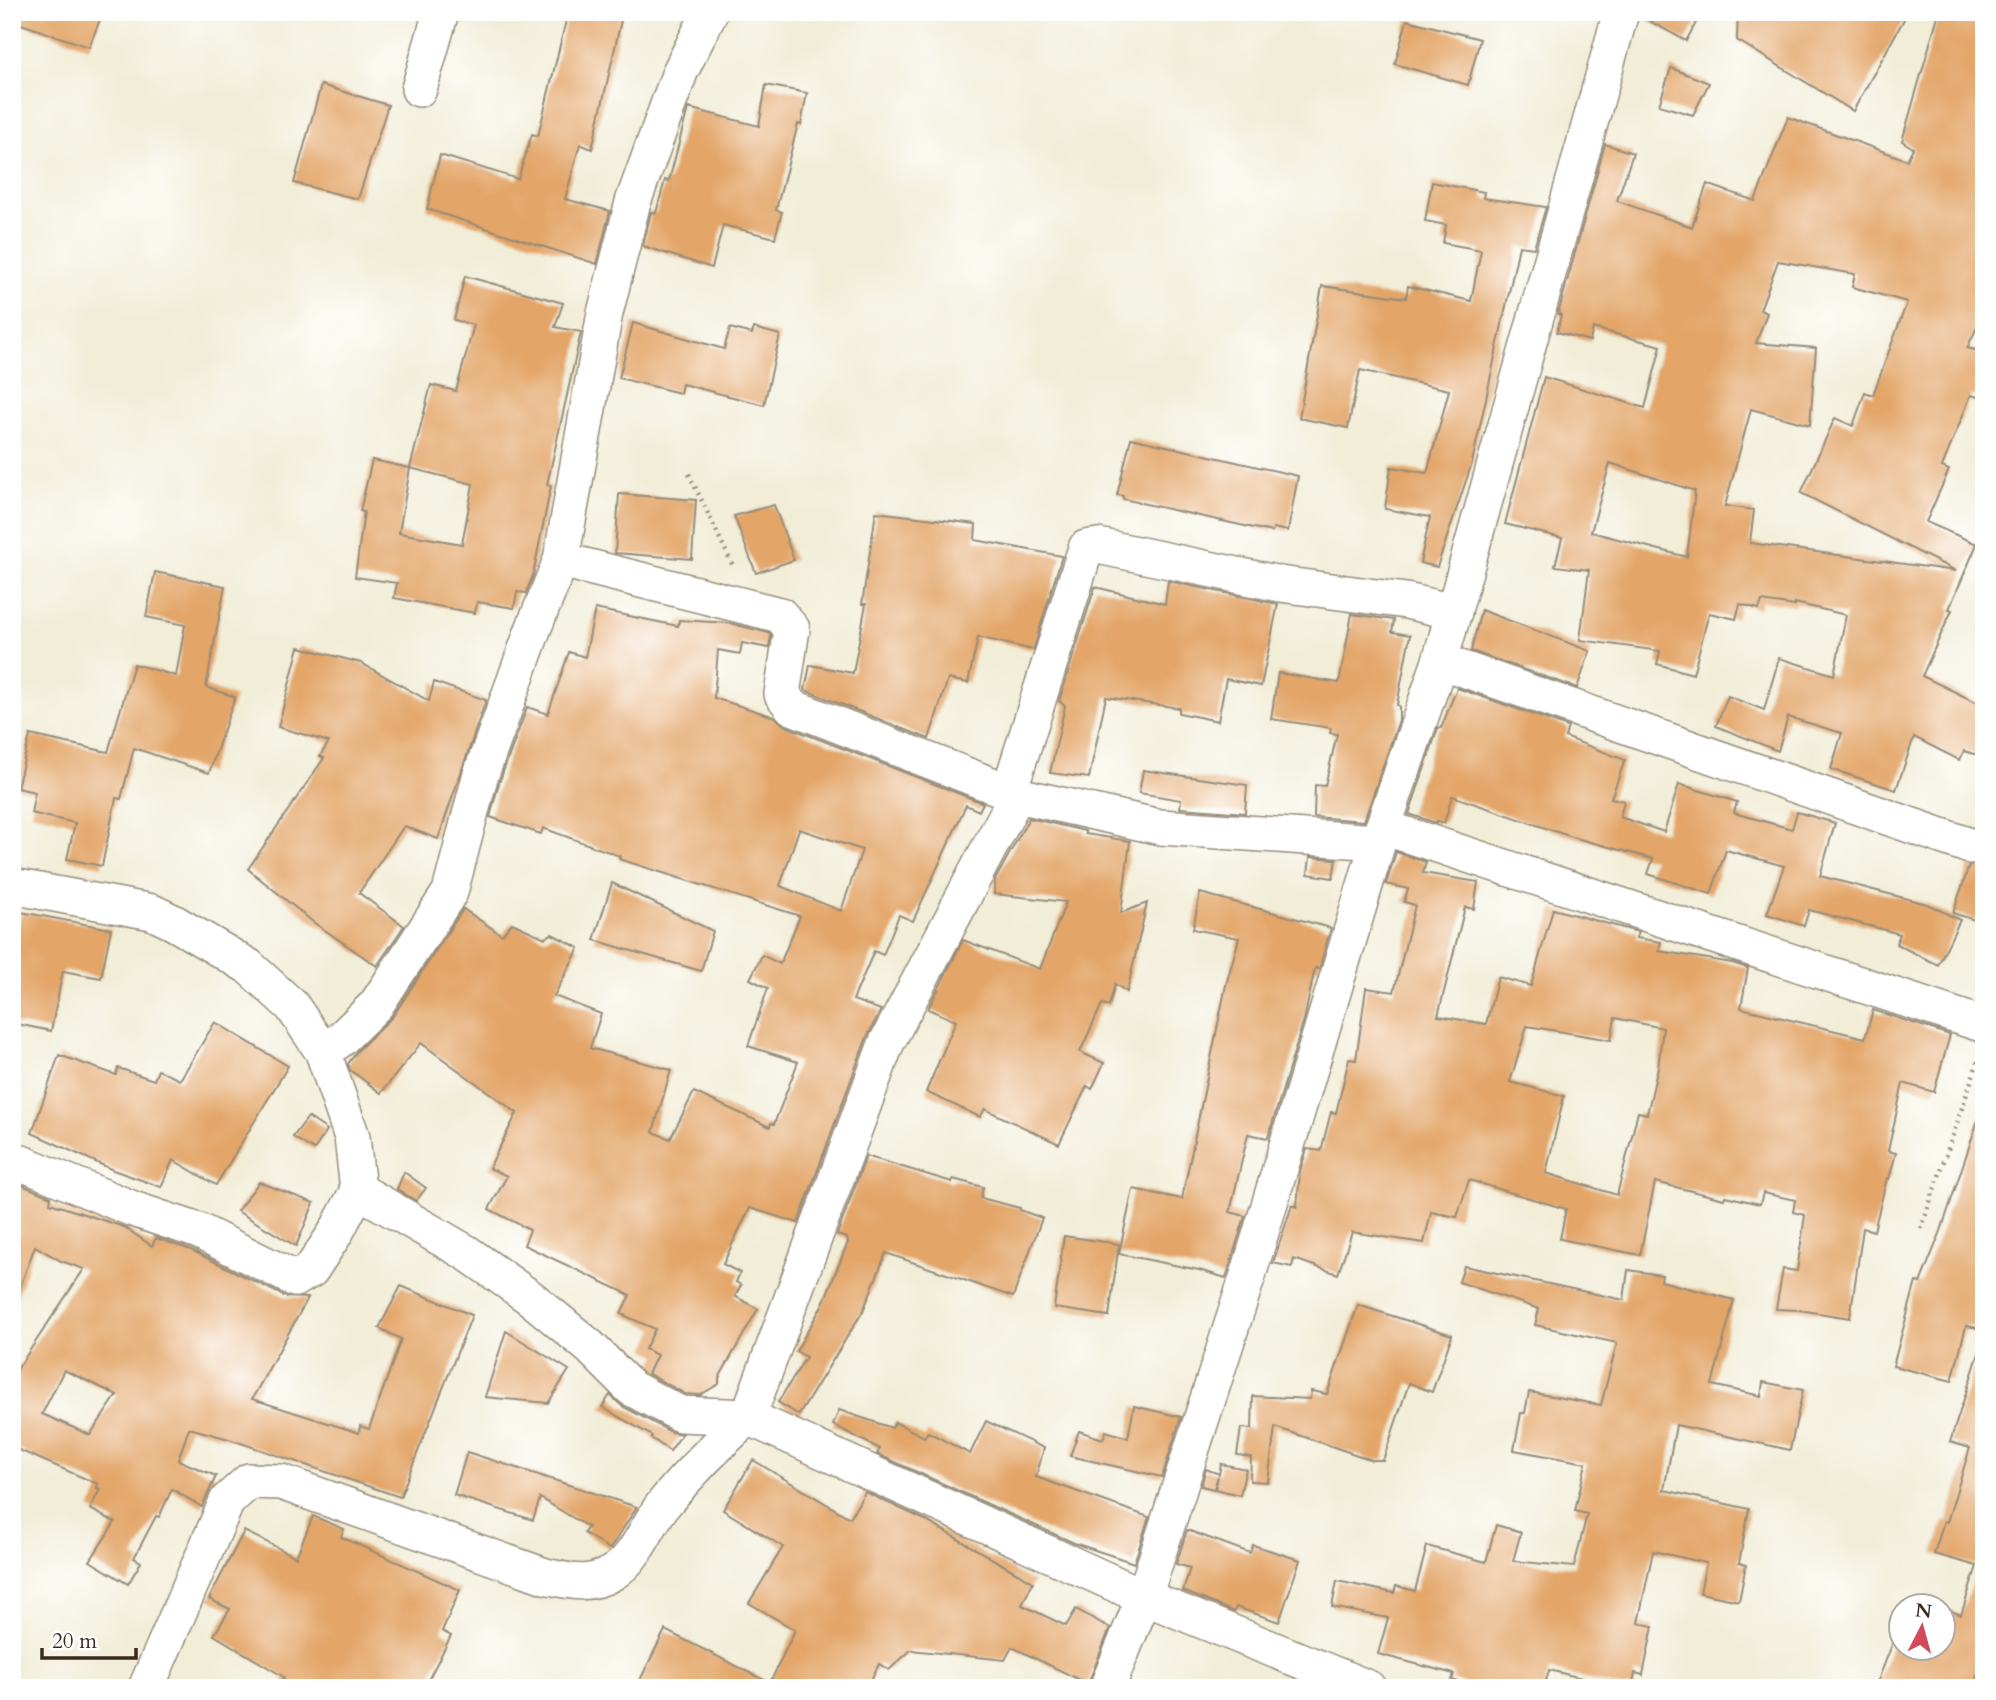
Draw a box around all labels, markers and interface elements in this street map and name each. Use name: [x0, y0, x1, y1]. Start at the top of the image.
north arrow: [1888, 1592, 1958, 1662]
text: N: [1914, 1597, 1934, 1625]
scale bar: [42, 1616, 136, 1660]
text: 20 m: [52, 1627, 97, 1656]

